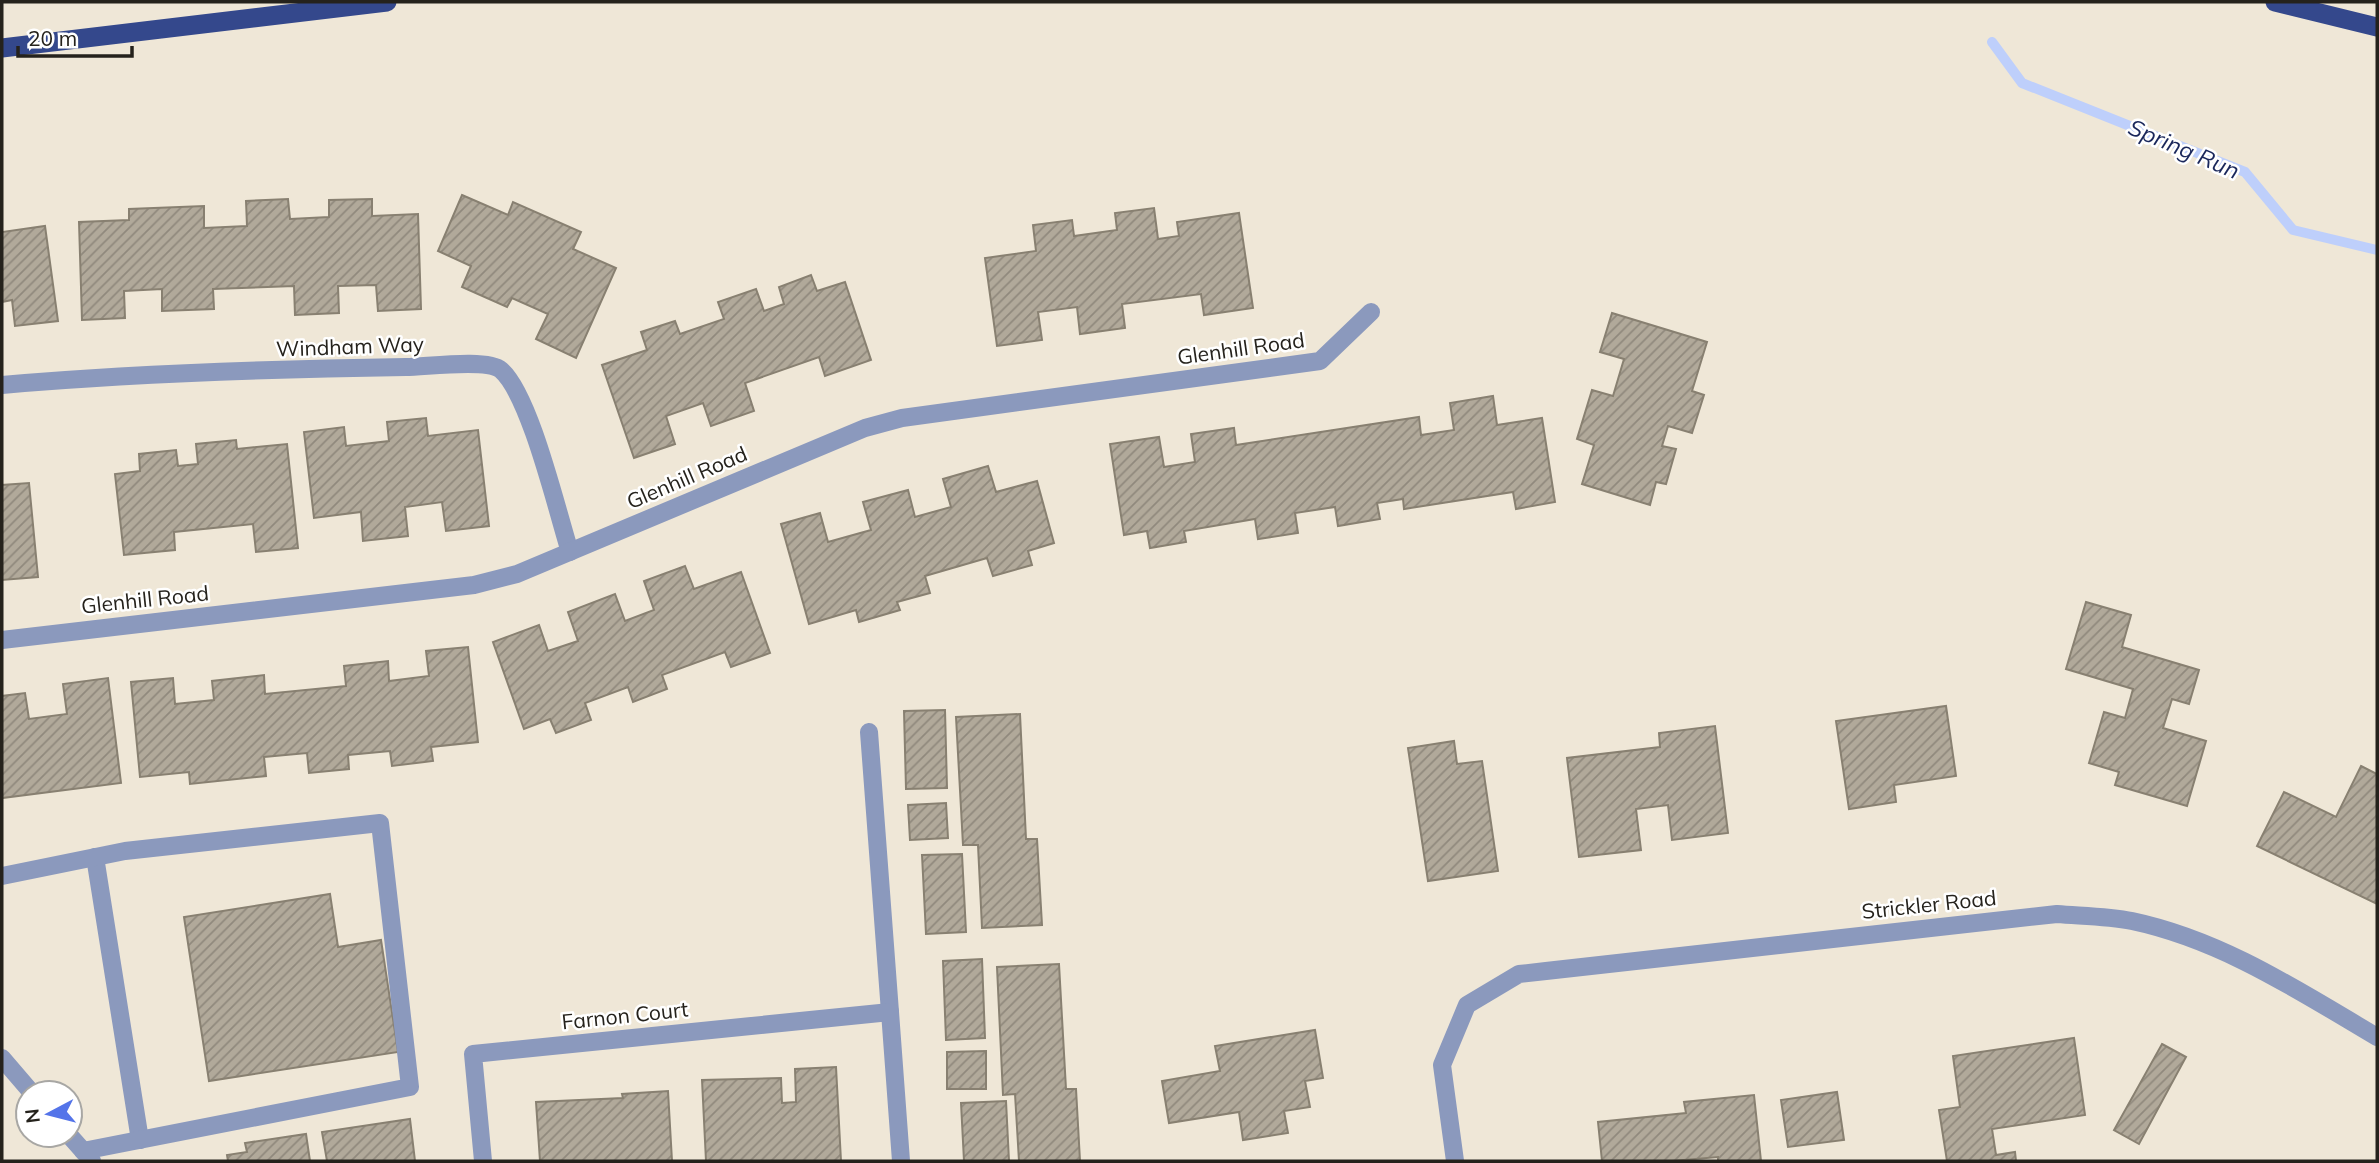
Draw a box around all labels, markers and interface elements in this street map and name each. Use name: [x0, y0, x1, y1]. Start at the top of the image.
scale bar: [18, 14, 131, 58]
text: 20 m: [28, 25, 77, 51]
water label: Spring Run: [2124, 112, 2244, 185]
street label: Glenhill Road: [1176, 326, 1306, 370]
street label: Windham Way: [276, 330, 424, 362]
street label: Glenhill Road: [622, 440, 751, 514]
street label: Glenhill Road: [80, 579, 210, 619]
street label: Strickler Road: [1860, 884, 1998, 924]
street label: Farnon Court: [560, 995, 689, 1035]
north arrow: [14, 1079, 84, 1149]
text: N: [19, 1107, 45, 1125]

